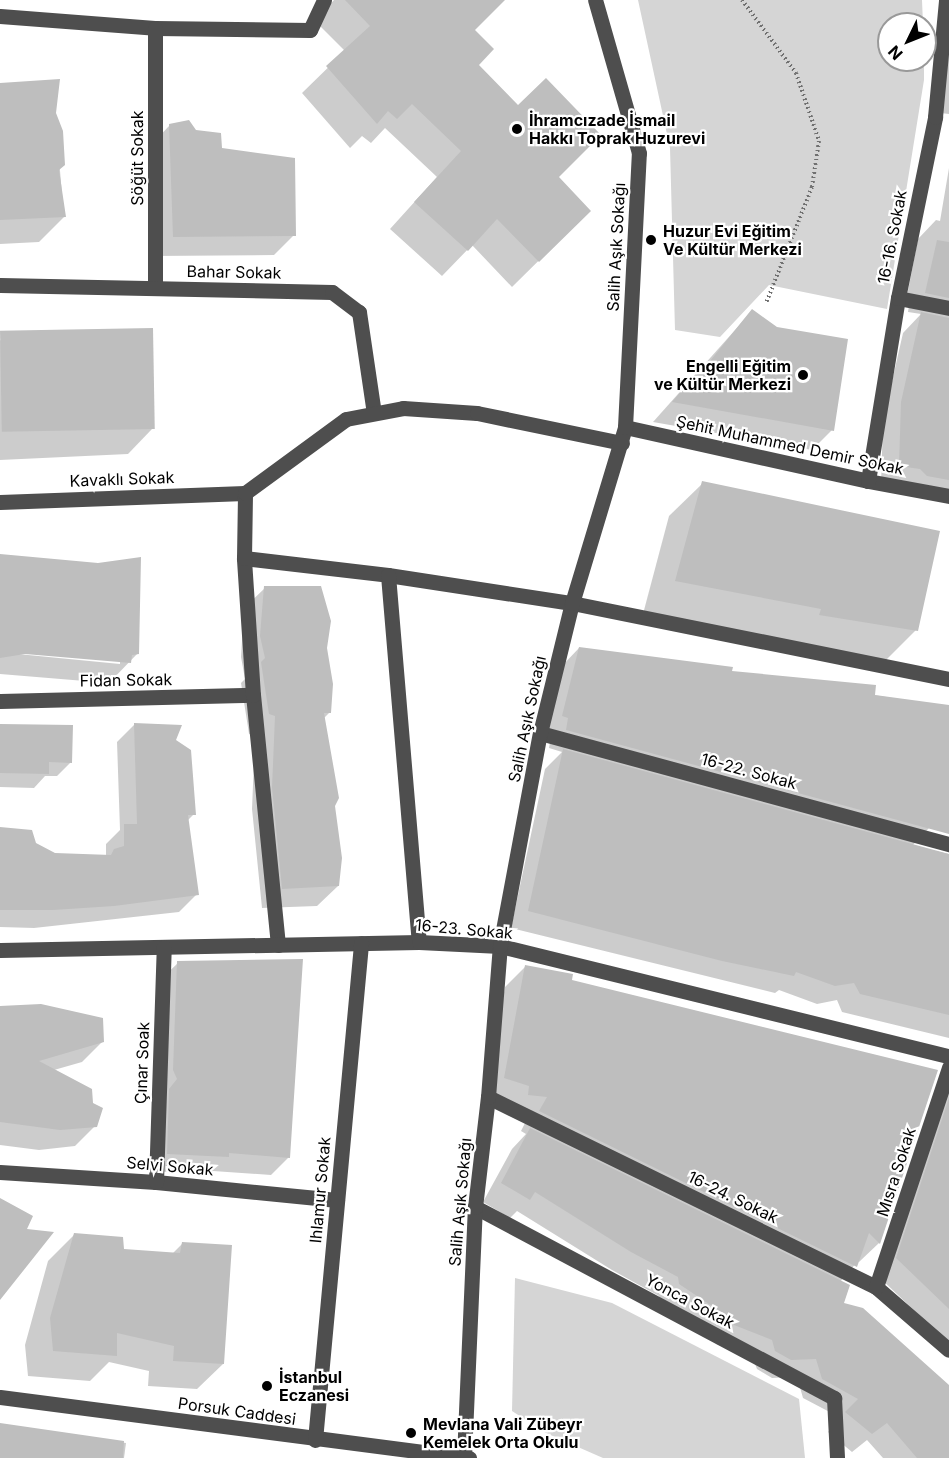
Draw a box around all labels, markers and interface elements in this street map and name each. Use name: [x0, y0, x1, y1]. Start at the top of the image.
north arrow: [877, 12, 937, 72]
text: N: [884, 42, 907, 64]
street label: Söğüt Sokak: [127, 110, 147, 206]
place label: İhramcızade İsmail Hakkı Toprak Huzurevi: [529, 110, 705, 148]
marker: İhramcızade İsmail Hakkı Toprak Huzurevi: [510, 122, 524, 136]
street label: Salih Aşık Sokağı: [603, 182, 629, 312]
street label: 16-16. Sokak: [873, 188, 911, 286]
place label: Huzur Evi Eğitim Ve Kültür Merkezi: [663, 221, 802, 259]
marker: Huzur Evi Eğitim Ve Kültür Merkezi: [644, 233, 658, 247]
street label: Bahar Sokak: [186, 262, 282, 282]
place label: Engelli Eğitim ve Kültür Merkezi: [654, 356, 791, 394]
marker: Engelli Eğitim ve Kültür Merkezi: [796, 368, 810, 382]
street label: Şehit Muhammed Demir Sokak: [674, 411, 906, 479]
street label: Kavaklı Sokak: [69, 468, 175, 490]
street label: Salih Aşık Sokağı: [504, 654, 550, 784]
street label: Fidan Sokak: [80, 670, 172, 690]
street label: 16-22. Sokak: [699, 749, 799, 793]
street label: 16-23. Sokak: [414, 915, 514, 943]
street label: Çınar Soak: [131, 1022, 153, 1104]
street label: Mısra Sokak: [873, 1125, 919, 1219]
street label: Ihlamur Sokak: [306, 1136, 334, 1244]
street label: Salih Aşık Sokağı: [445, 1137, 475, 1267]
street label: Selvi Sokak: [126, 1153, 214, 1179]
street label: 16-24. Sokak: [685, 1167, 781, 1227]
street label: Yonca Sokak: [642, 1270, 738, 1332]
place label: İstanbul Eczanesi: [279, 1367, 349, 1405]
marker: İstanbul Eczanesi: [260, 1379, 274, 1393]
street label: Porsuk Caddesi: [177, 1393, 297, 1429]
place label: Mevlana Vali Zübeyr Kemelek Orta Okulu: [423, 1414, 582, 1452]
marker: Mevlana Vali Zübeyr Kemelek Orta Okulu: [404, 1426, 418, 1440]

